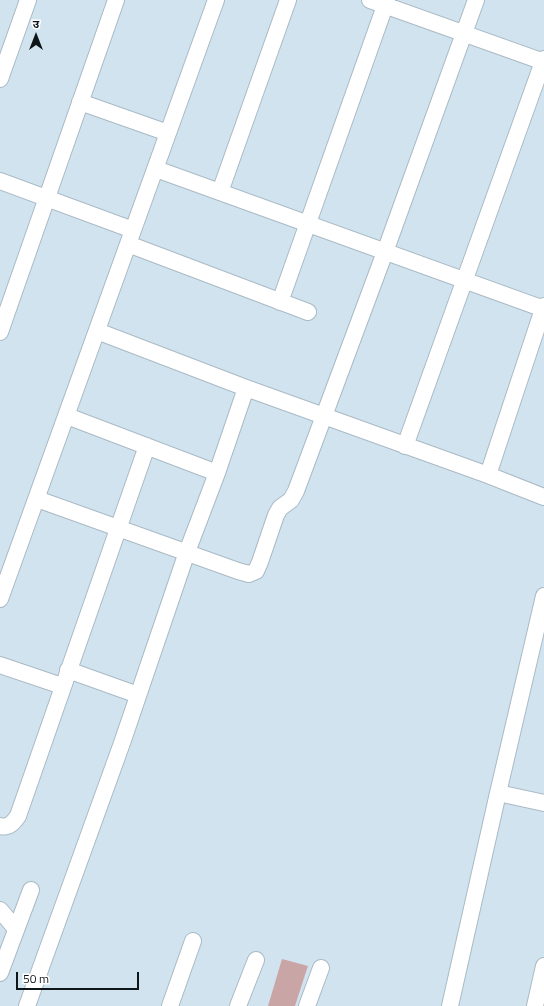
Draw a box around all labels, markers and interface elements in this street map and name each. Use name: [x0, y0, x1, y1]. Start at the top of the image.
north arrow: [16, 16, 56, 56]
text: उ: [33, 16, 39, 32]
scale bar: [18, 964, 141, 990]
text: 50 m: [23, 969, 49, 988]

